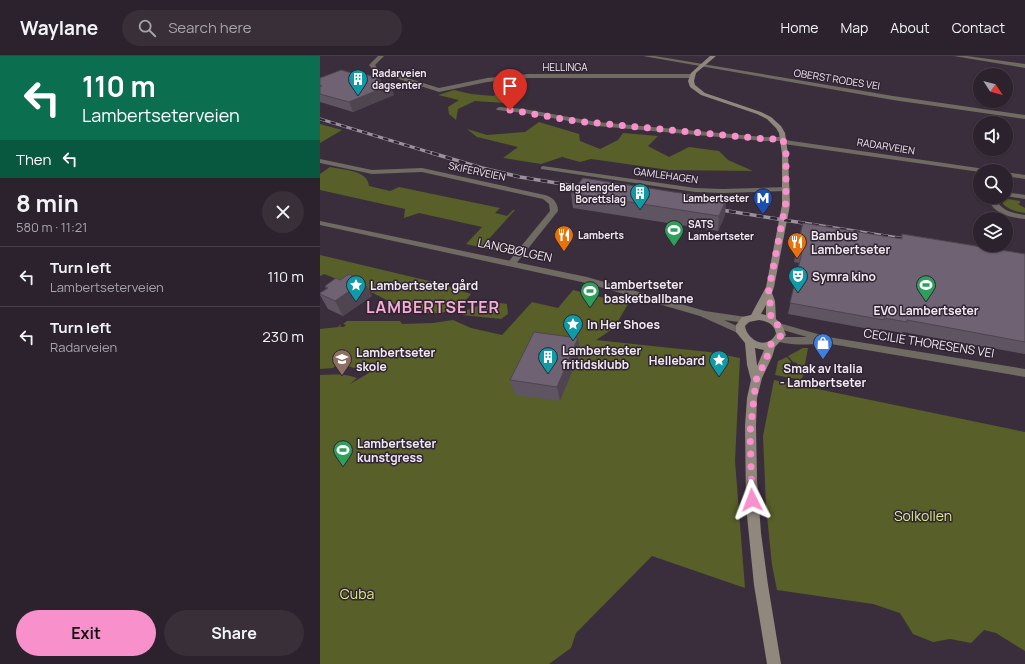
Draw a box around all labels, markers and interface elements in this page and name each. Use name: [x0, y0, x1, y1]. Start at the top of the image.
search box: [122, 10, 402, 46]
text: Waylane: [20, 15, 98, 41]
icon: search: [136, 17, 158, 39]
text: Search here: [168, 17, 252, 38]
text: Home: [781, 18, 818, 37]
text: Map: [840, 18, 868, 37]
text: About: [890, 18, 930, 37]
text: Contact: [952, 18, 1005, 37]
street label: HELLINGA: [542, 60, 588, 74]
street label: OBERST RODES VEI: [793, 65, 881, 93]
place label: Radarveien dagsenter: [372, 66, 427, 92]
text: 110 m: [82, 67, 156, 105]
building icon: Radarveien dagsenter: [347, 68, 369, 96]
north arrow: [973, 68, 1013, 108]
map controls: [973, 68, 1013, 252]
pin: [493, 69, 527, 110]
icon: left: [16, 72, 68, 124]
icon: arrive: [499, 75, 521, 97]
text: Lambertseterveien: [82, 103, 240, 127]
button: sound: [973, 116, 1013, 156]
street label: RADARVEIEN: [856, 135, 916, 158]
icon: left: [59, 148, 81, 170]
text: Then: [16, 149, 51, 170]
street label: SKIFERVEIEN: [447, 158, 507, 184]
street label: GAMLEHAGEN: [633, 164, 699, 186]
button: search: [973, 164, 1013, 204]
place label: Bølgelengden Borettslag: [559, 180, 626, 206]
building icon: Bølgelengden Borettslag: [629, 182, 651, 210]
text: 8 min: [16, 186, 79, 219]
metro station icon: Lambertseter: [752, 187, 774, 215]
button: close: [262, 191, 304, 233]
place label: Lambertseter: [683, 191, 749, 205]
button: layers: [973, 212, 1013, 252]
place label: SATS Lambertseter: [688, 217, 754, 243]
text: 580 m · 11:21: [16, 218, 87, 236]
sports icon: SATS Lambertseter: [663, 219, 685, 247]
restaurant icon: Lamberts: [553, 224, 575, 252]
place label: Bambus Lambertseter: [811, 227, 891, 258]
place label: Lamberts: [578, 228, 625, 242]
restaurant icon: Bambus Lambertseter: [786, 231, 808, 259]
street label: LANGBØLGEN: [476, 234, 554, 266]
text: Turn left: [50, 257, 112, 278]
theatre icon: Symra kino: [787, 265, 809, 293]
icon: left: [16, 266, 38, 288]
text: 110 m: [267, 266, 304, 287]
place label: Symra kino: [812, 268, 876, 285]
place icon: Lambertseter gård: [345, 274, 367, 302]
sports icon: EVO Lambertseter: [915, 274, 937, 302]
place label: Lambertseter basketballbane: [604, 276, 694, 307]
place label: Lambertseter gård: [370, 277, 478, 294]
text: Lambertseterveien: [50, 278, 164, 296]
sports icon: Lambertseter basketballbane: [579, 280, 601, 308]
district label: LAMBERTSETER: [366, 296, 500, 318]
place label: EVO Lambertseter: [873, 302, 979, 319]
place icon: In Her Shoes: [562, 313, 584, 341]
place label: In Her Shoes: [587, 316, 660, 333]
text: Turn left: [50, 317, 112, 338]
street label: CECILIE THORESENS VEI: [862, 324, 996, 362]
icon: left: [16, 326, 38, 348]
text: 230 m: [262, 326, 304, 347]
shop icon: Smak av Italia - Lambertseter: [812, 332, 834, 360]
text: Radarveien: [50, 338, 117, 356]
place label: Lambertseter fritidsklubb: [562, 342, 642, 373]
place label: Lambertseter skole: [356, 344, 436, 375]
building icon: Lambertseter fritidsklubb: [537, 346, 559, 374]
school or university icon: Lambertseter skole: [331, 348, 353, 376]
place icon: Hellebard: [708, 349, 730, 377]
place label: Hellebard: [649, 352, 705, 369]
place label: Smak av Italia - Lambertseter: [780, 360, 867, 391]
place label: Lambertseter kunstgress: [357, 435, 437, 466]
sports icon: Lambertseter kunstgress: [332, 439, 354, 467]
position arrow: [731, 479, 773, 521]
park label: Solkollen: [894, 506, 952, 525]
park label: Cuba: [340, 584, 374, 603]
button: Exit: [16, 610, 156, 656]
button: Share: [164, 610, 304, 656]

